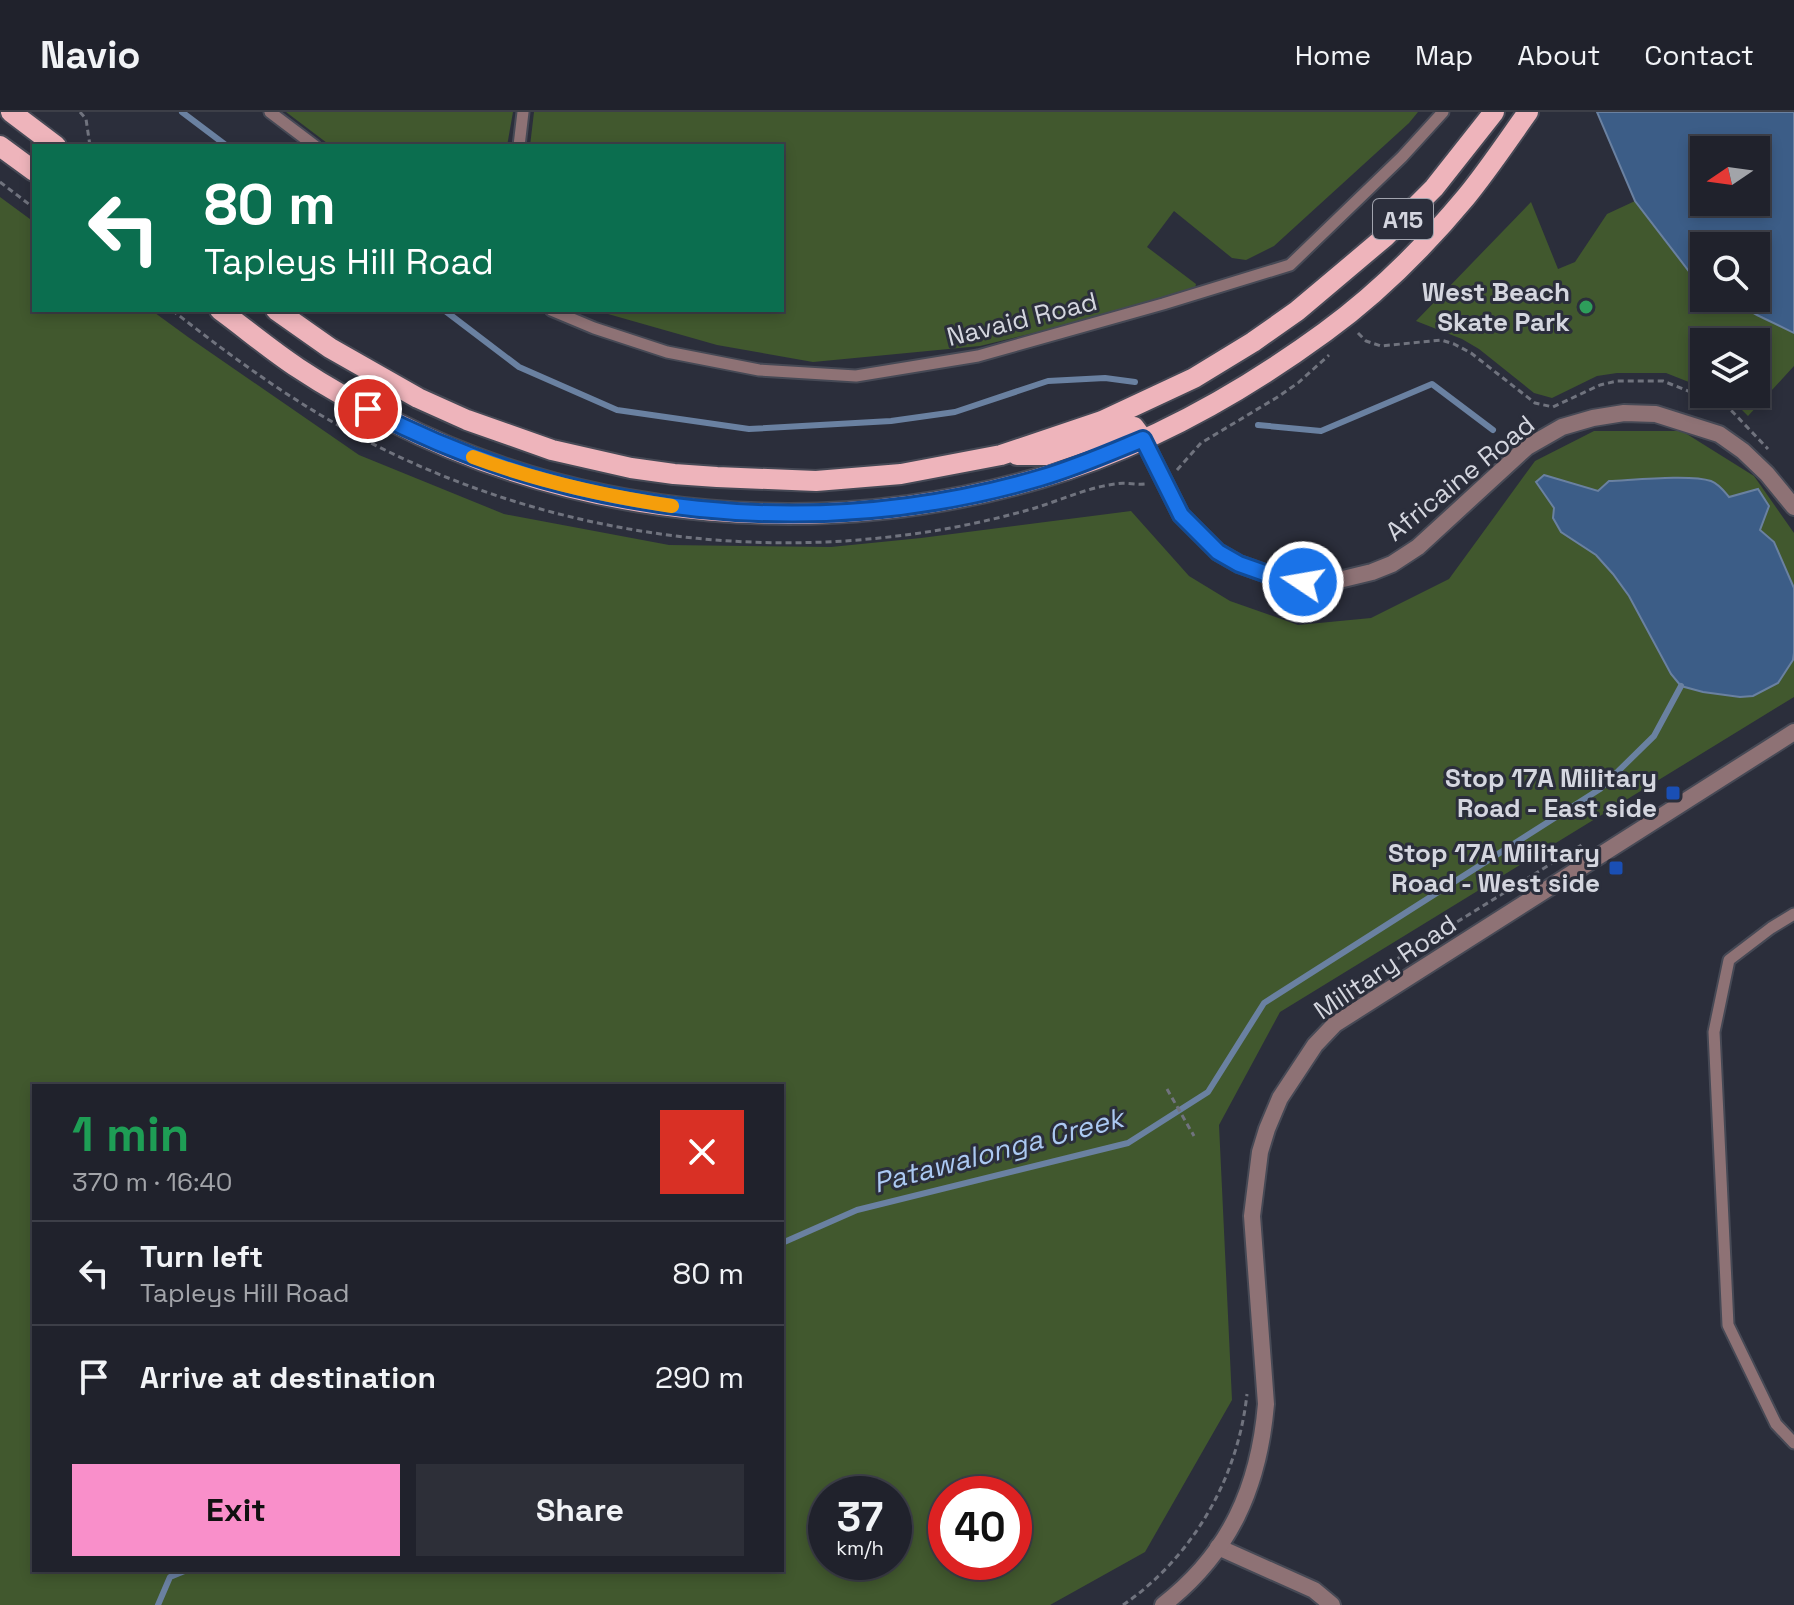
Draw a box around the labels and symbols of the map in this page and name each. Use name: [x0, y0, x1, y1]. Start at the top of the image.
north arrow: [1690, 136, 1770, 216]
road number: A15: [1373, 199, 1433, 239]
place label: West Beach Skate Park: [1422, 275, 1570, 339]
street label: Navaid Road: [943, 284, 1101, 354]
marker: West Beach Skate Park: [1577, 298, 1595, 316]
pin: [334, 375, 402, 443]
street label: Africaine Road: [1378, 407, 1542, 549]
position arrow: [1261, 540, 1345, 624]
place label: Stop 17A Military Road - East side: [1445, 761, 1657, 825]
marker: Stop 17A Military Road - East side: [1664, 784, 1682, 802]
place label: Stop 17A Military Road - West side: [1388, 836, 1600, 900]
marker: Stop 17A Military Road - West side: [1607, 859, 1625, 877]
street label: Military Road: [1307, 907, 1463, 1027]
water label: Patawalonga Creek: [869, 1099, 1130, 1201]
speed limit sign: 40: [928, 1476, 1032, 1580]

